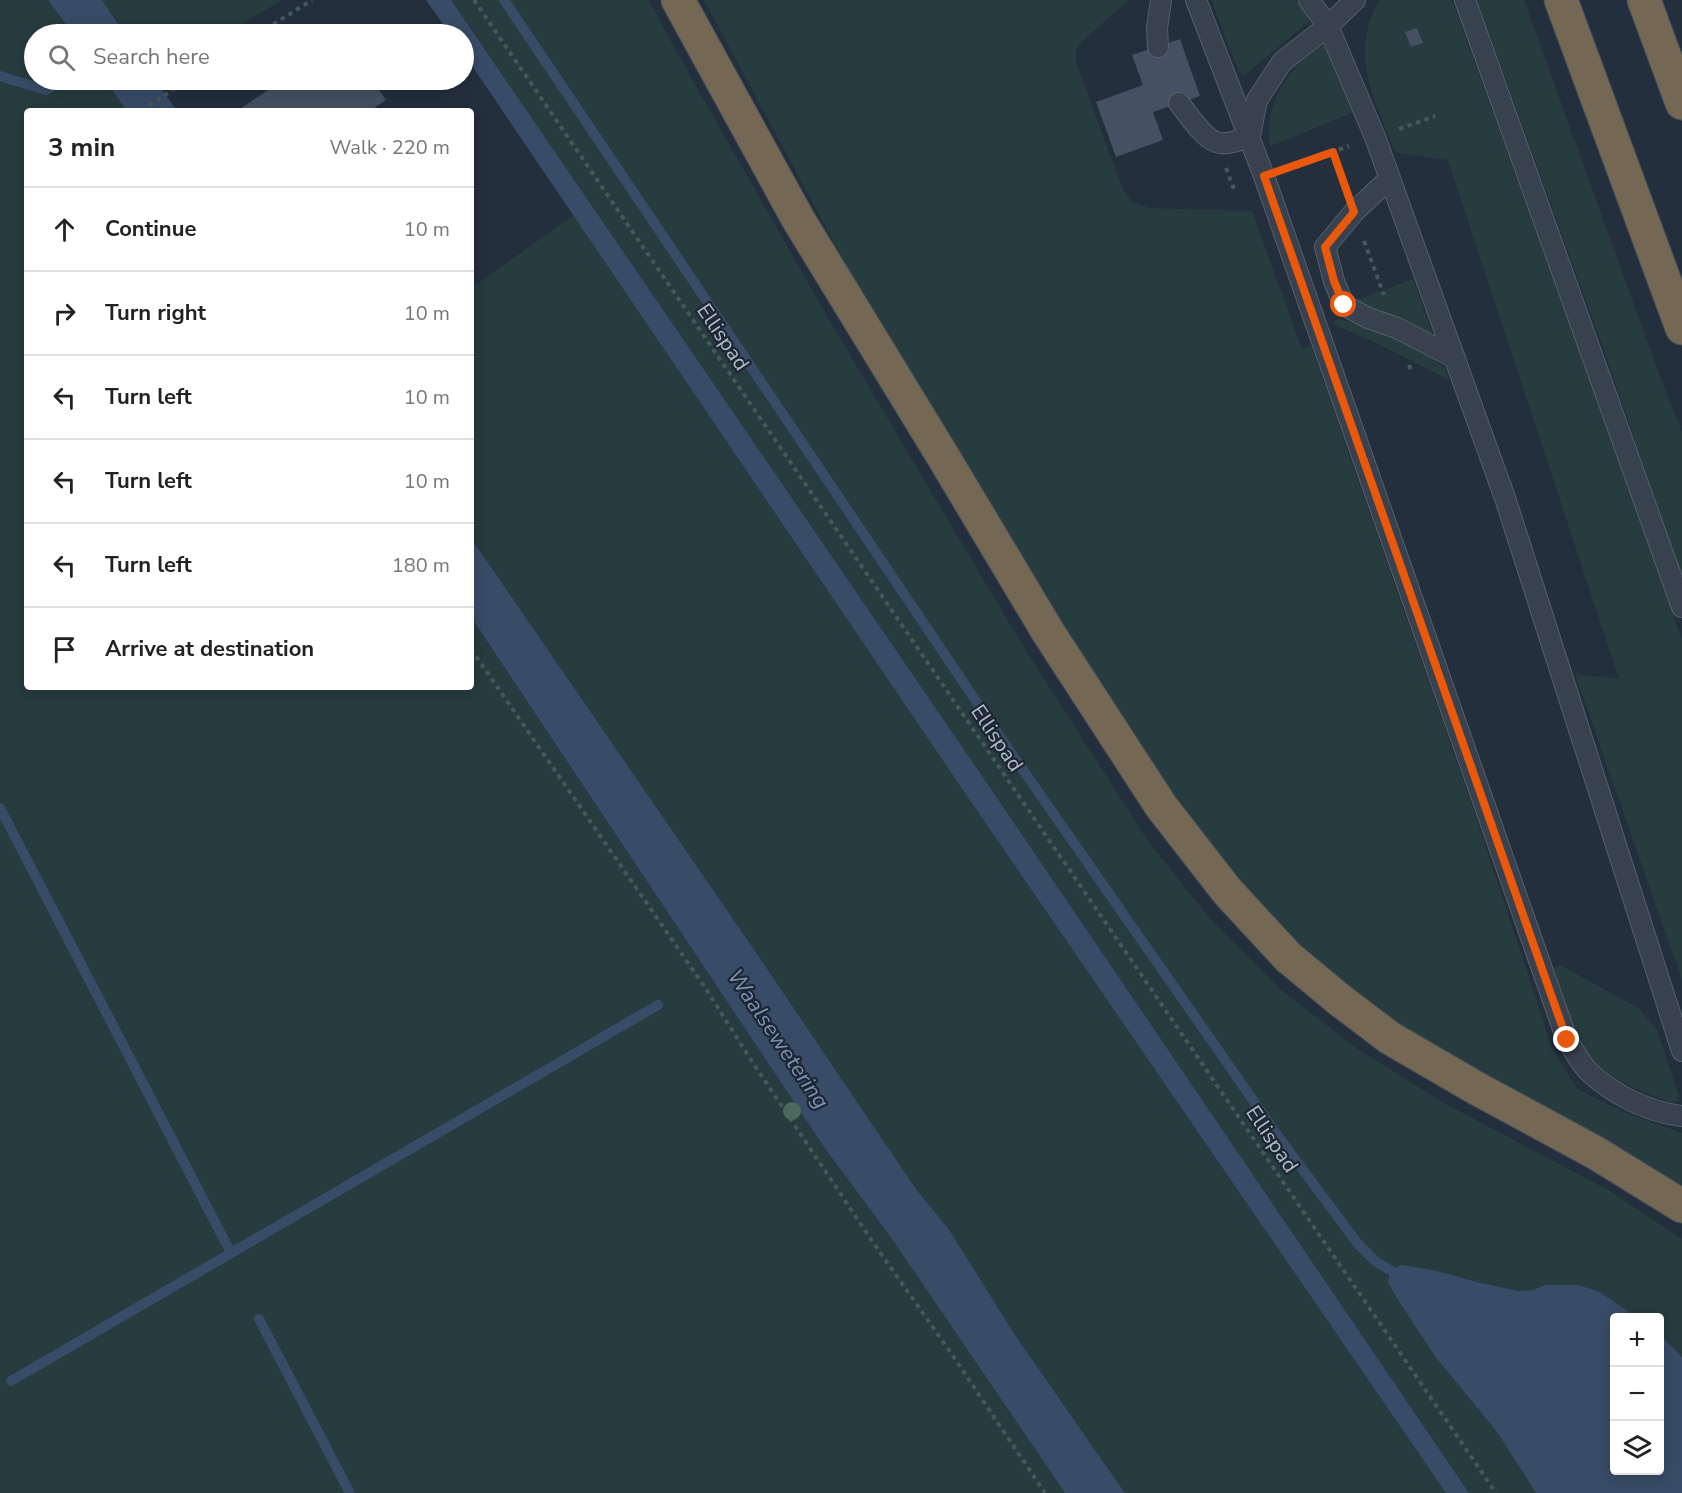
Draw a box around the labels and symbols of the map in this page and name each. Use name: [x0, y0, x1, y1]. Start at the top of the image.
route start: [1330, 291, 1356, 317]
street label: Ellispad: [690, 298, 756, 376]
street label: Ellispad: [964, 699, 1030, 777]
water label: Waalsewetering: [720, 963, 836, 1115]
route end: [1553, 1026, 1579, 1052]
street label: Ellispad: [1239, 1100, 1305, 1178]

